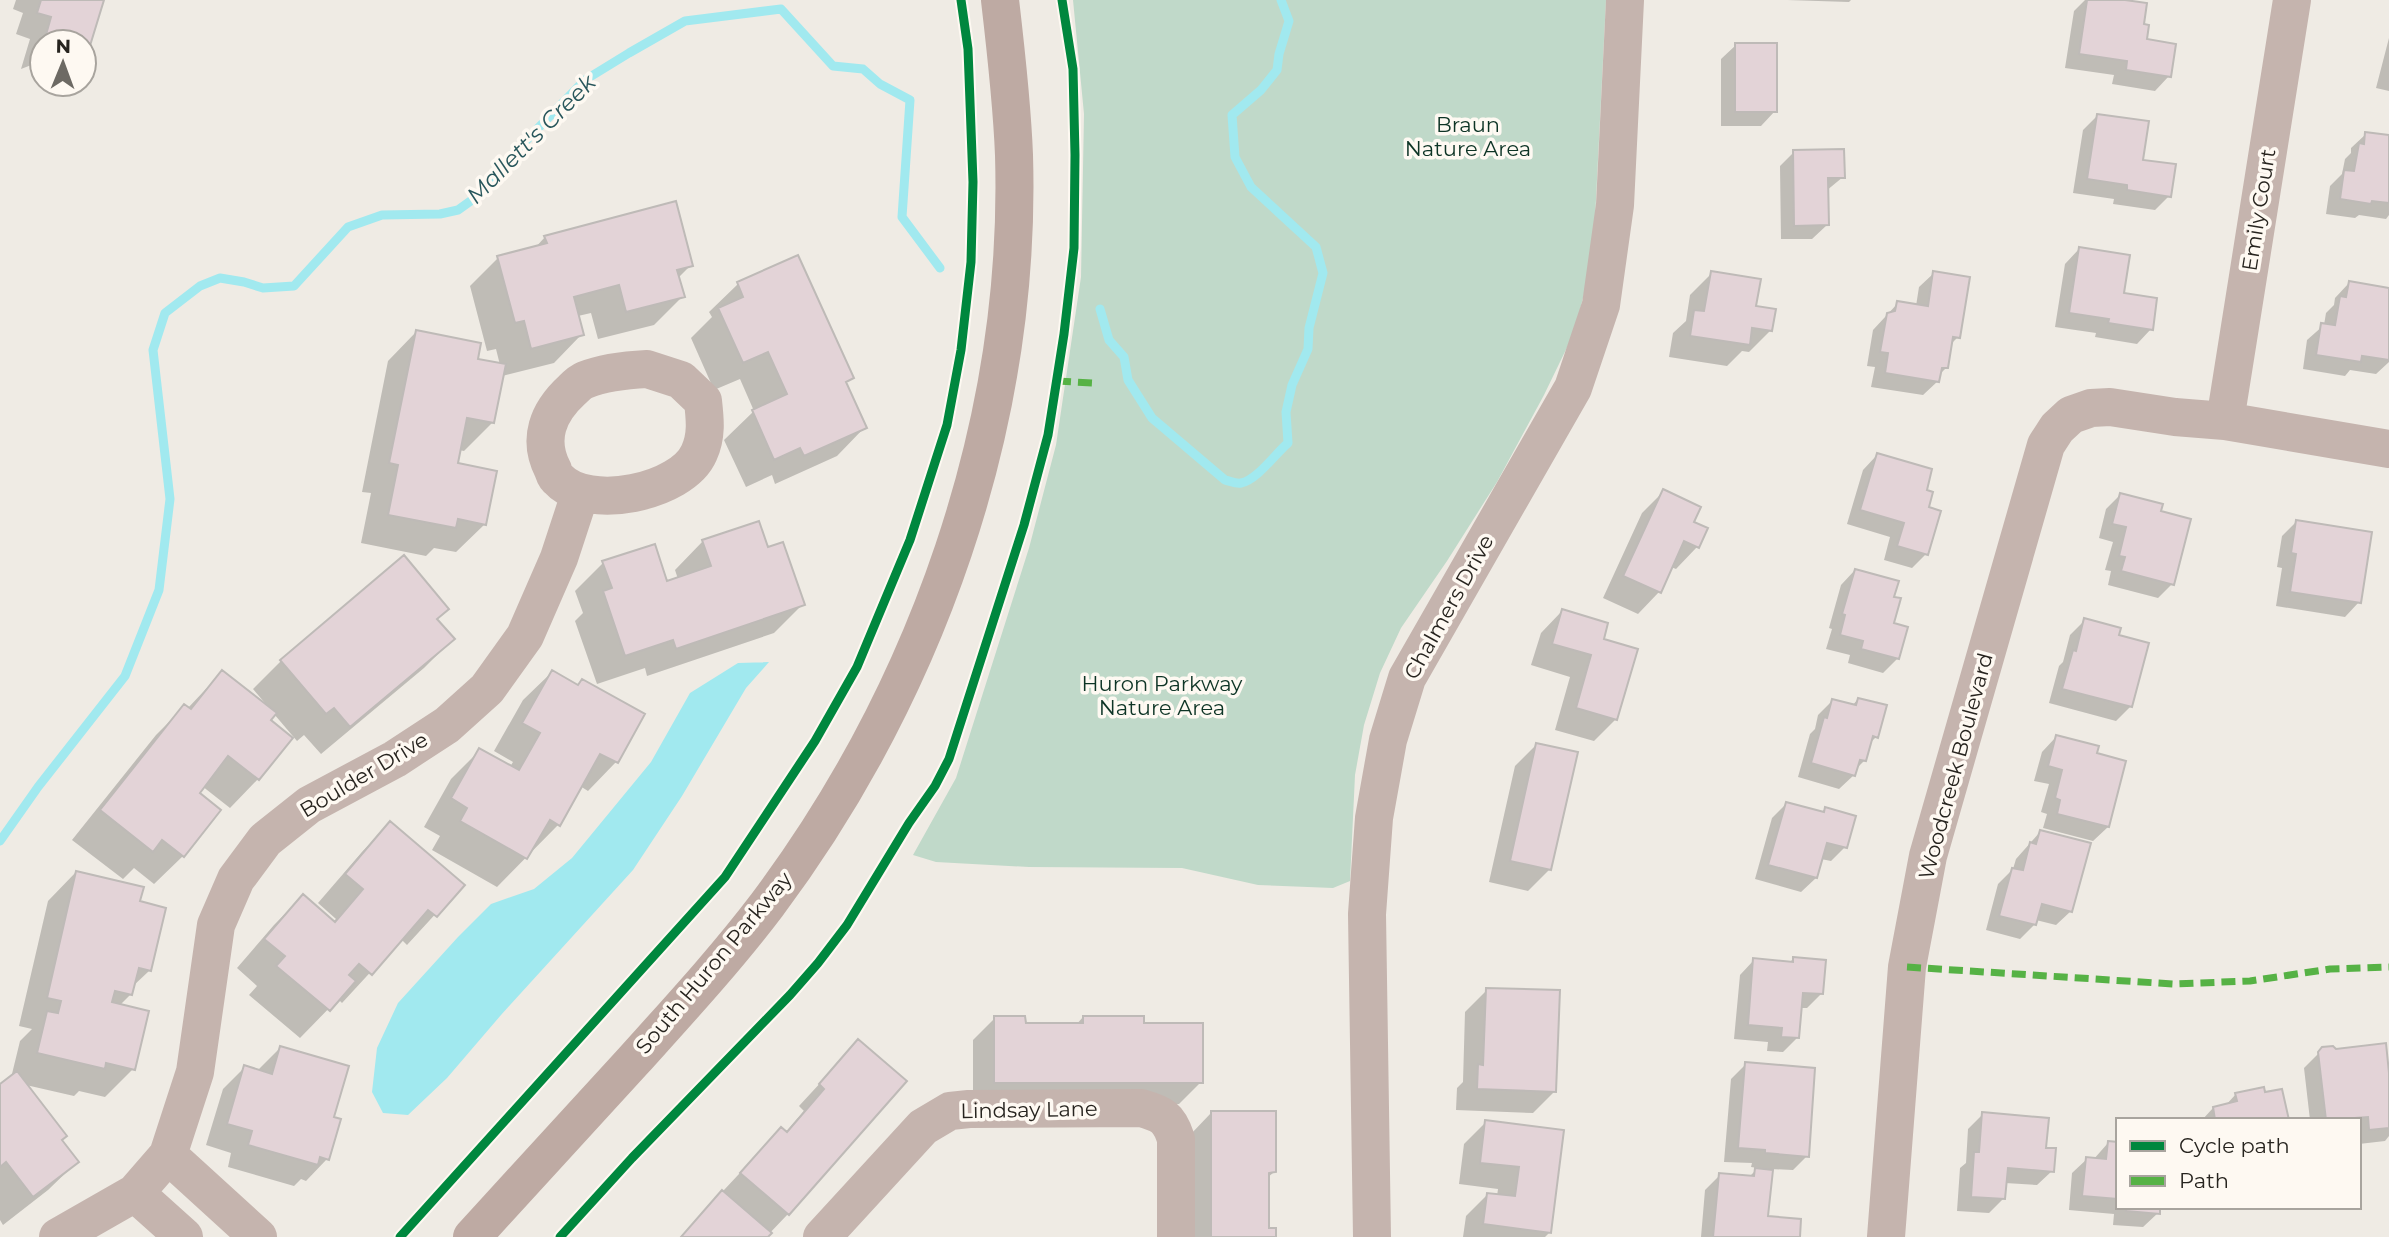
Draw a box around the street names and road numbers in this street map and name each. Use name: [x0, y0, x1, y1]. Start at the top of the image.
street label: Emily Court: [2237, 147, 2281, 273]
street label: Chalmers Drive: [1399, 530, 1499, 683]
street label: Woodcreek Boulevard: [1913, 650, 1998, 882]
street label: Boulder Drive: [295, 727, 432, 823]
street label: South Huron Parkway: [630, 866, 797, 1059]
street label: Lindsay Lane: [960, 1096, 1098, 1123]

